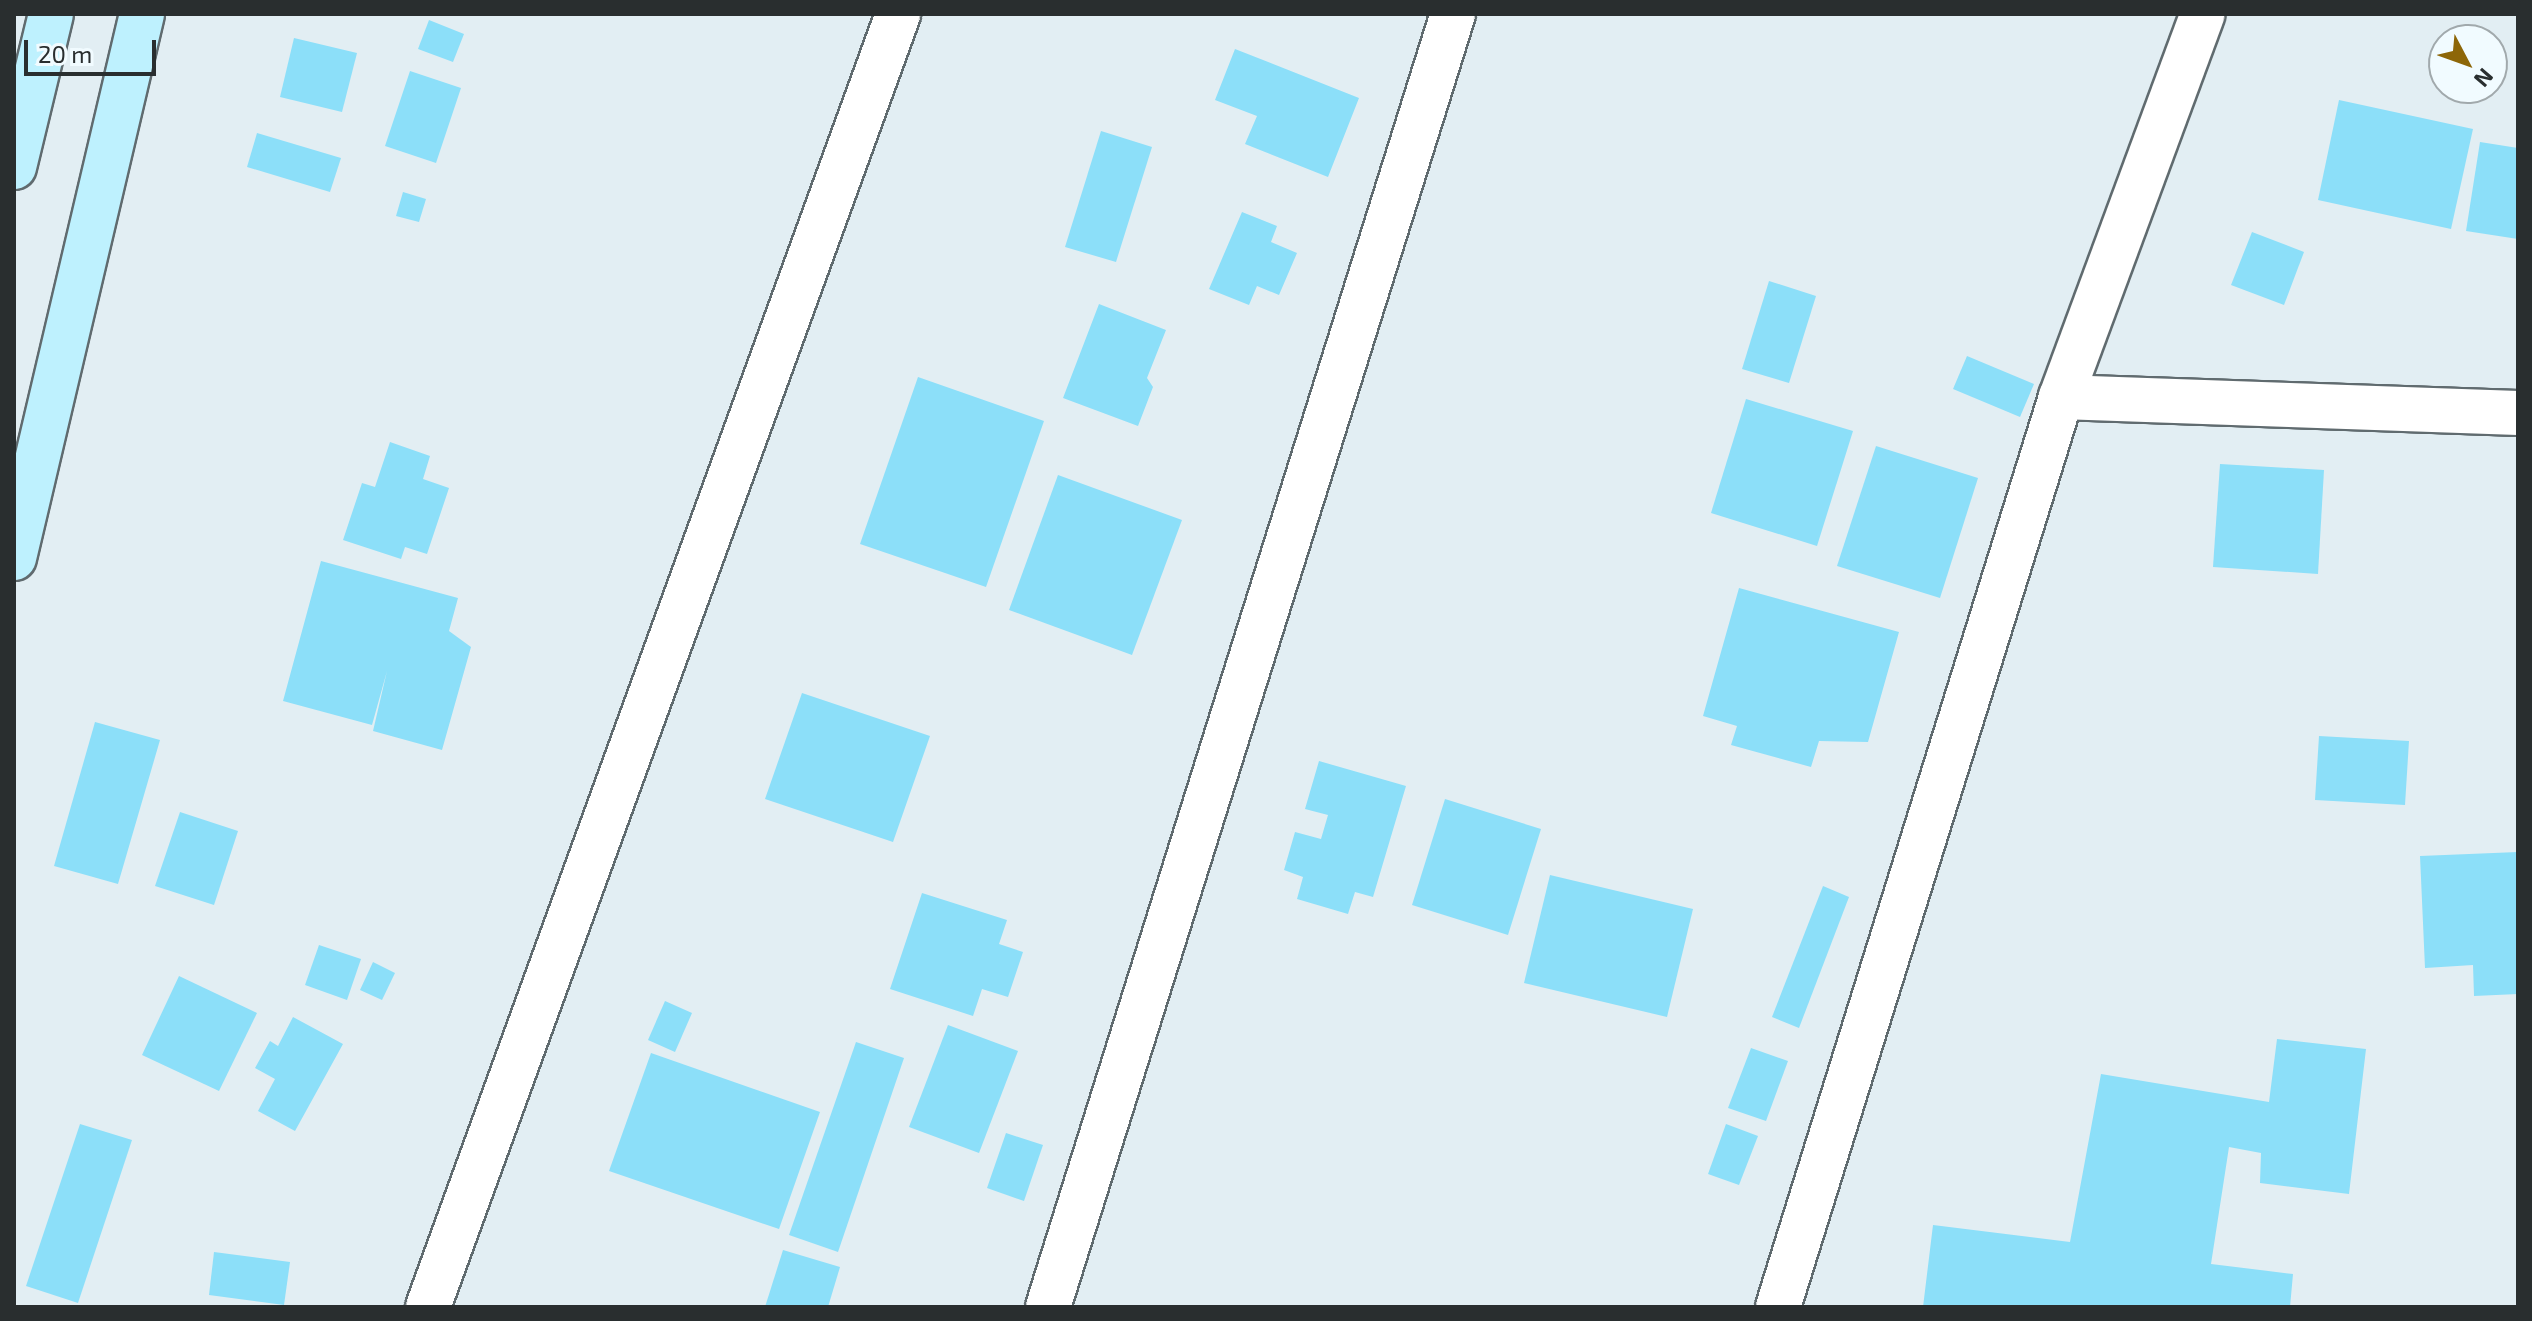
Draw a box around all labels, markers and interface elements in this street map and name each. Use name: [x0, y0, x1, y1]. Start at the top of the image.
scale bar: [28, 24, 160, 74]
north arrow: [2428, 24, 2508, 104]
text: 20 m: [38, 39, 92, 68]
text: N: [2470, 64, 2500, 93]

